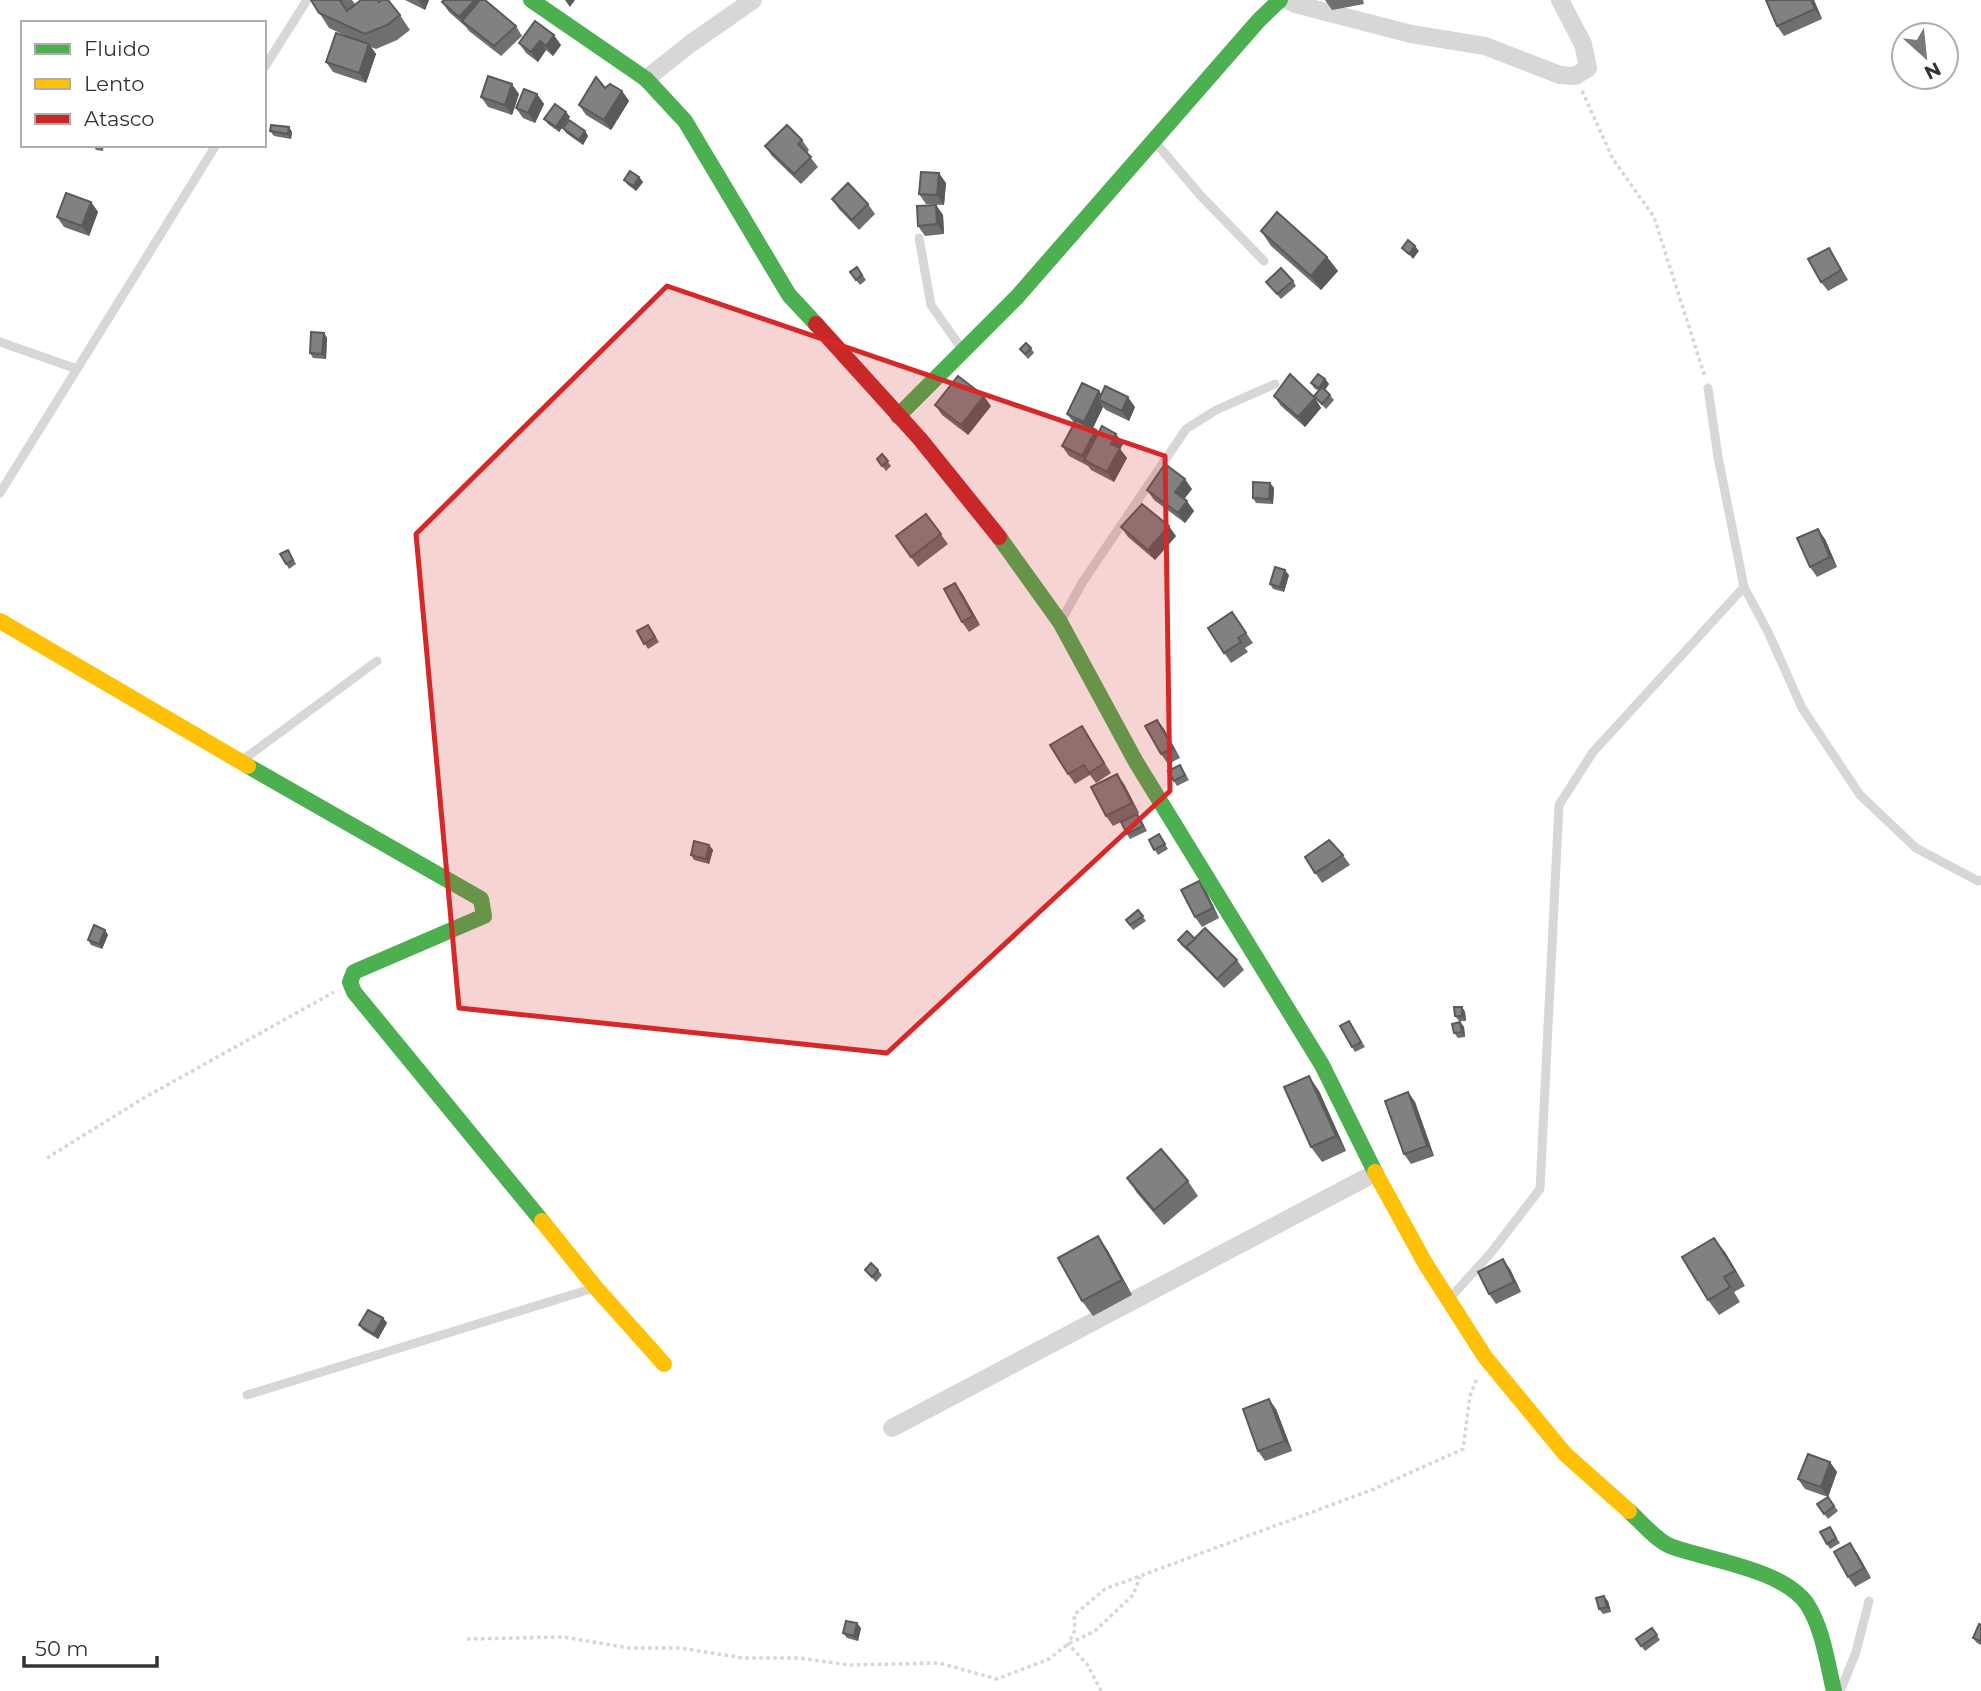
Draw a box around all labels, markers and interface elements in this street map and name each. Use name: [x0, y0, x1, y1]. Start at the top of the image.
legend: [21, 21, 266, 147]
north arrow: [1890, 21, 1960, 91]
text: Fluido: [84, 36, 150, 61]
text: N: [1920, 57, 1945, 84]
text: Lento: [84, 71, 144, 96]
text: Atasco: [84, 106, 155, 131]
scale bar: [24, 1624, 158, 1668]
text: 50 m: [35, 1636, 89, 1661]

